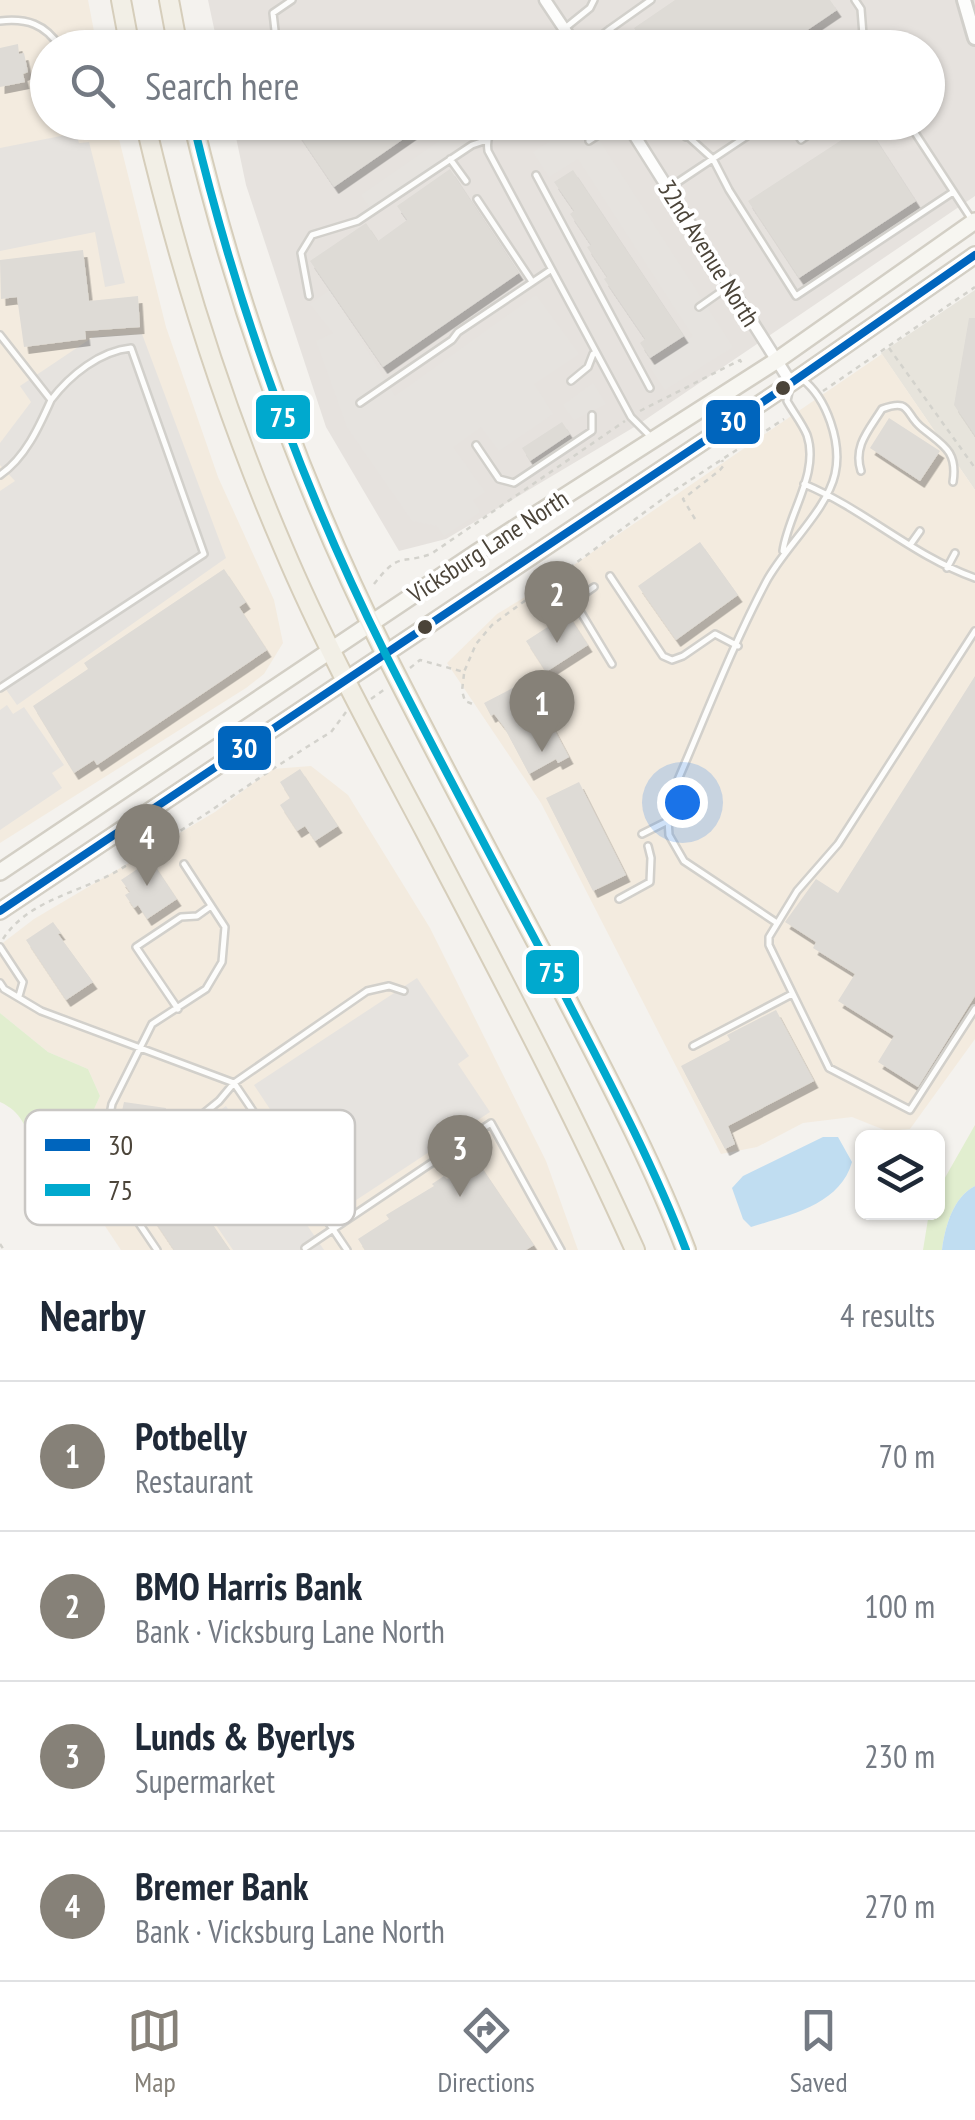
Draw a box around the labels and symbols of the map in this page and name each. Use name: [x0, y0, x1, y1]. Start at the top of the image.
street label: 32nd Avenue North: [651, 174, 767, 332]
unlabelled marker: [773, 378, 793, 398]
line badge: 75: [254, 393, 312, 441]
text: 75: [270, 398, 296, 435]
line badge: 30: [704, 398, 762, 446]
text: 30: [720, 402, 746, 439]
street label: Vicksburg Lane North: [401, 482, 574, 610]
pin: 2: [524, 560, 590, 643]
unlabelled marker: [415, 617, 435, 637]
pin: 1: [510, 670, 574, 752]
line badge: 30: [216, 724, 273, 772]
text: 30: [231, 729, 257, 766]
your location: [657, 777, 708, 828]
pin: 4: [114, 804, 180, 886]
line badge: 75: [524, 948, 581, 996]
text: 75: [539, 953, 565, 990]
legend: [25, 1110, 355, 1225]
pin: 3: [428, 1114, 492, 1197]
text: 30: [108, 1126, 133, 1163]
text: 75: [108, 1171, 133, 1208]

